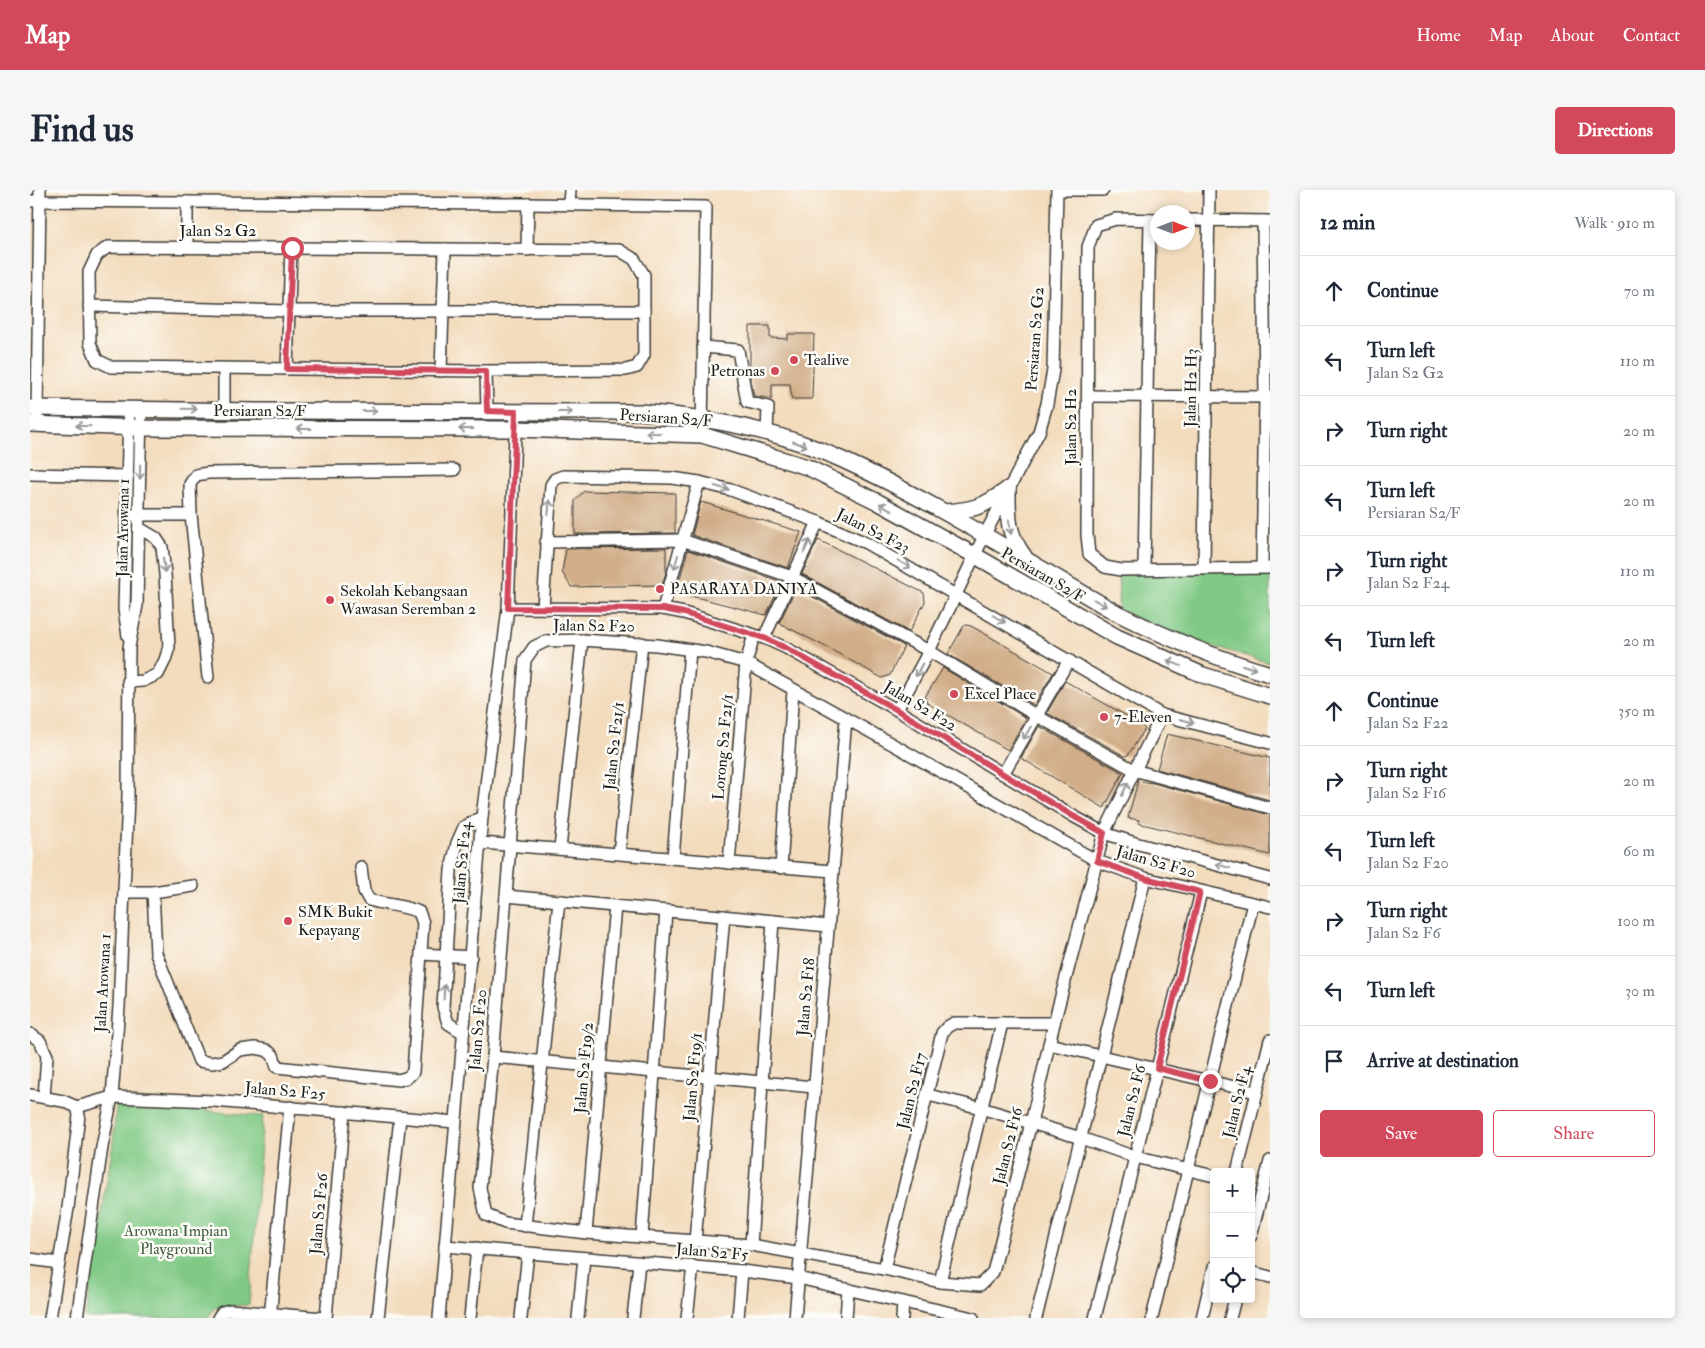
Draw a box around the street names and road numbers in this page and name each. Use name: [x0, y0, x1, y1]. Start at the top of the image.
street label: Jalan S2 G2: [179, 221, 256, 242]
street label: Persiaran S2 G2: [1021, 286, 1049, 392]
street label: Jalan H2 H3: [1180, 348, 1203, 429]
street label: Jalan S2 H2: [1061, 389, 1082, 466]
street label: Persiaran S2/F: [213, 401, 307, 421]
street label: Persiaran S2/F: [619, 405, 713, 431]
street label: Jalan Arowana 1: [112, 478, 135, 579]
street label: Jalan S2 F23: [832, 504, 913, 559]
street label: Persiaran S2/F: [998, 543, 1088, 607]
street label: Jalan S2 F20: [552, 615, 635, 638]
street label: Jalan S2 F22: [878, 676, 960, 736]
street label: Lorong S2 F21/1: [708, 693, 738, 801]
street label: Jalan S2 F21/1: [599, 701, 630, 792]
street label: Jalan S2 F24: [448, 820, 477, 906]
street label: Jalan S2 F20: [1113, 841, 1198, 884]
street label: Jalan Arowana 1: [90, 933, 117, 1034]
street label: Jalan S2 F18: [793, 956, 820, 1038]
street label: Jalan S2 F20: [464, 988, 493, 1073]
street label: Jalan S2 F19/2: [570, 1022, 599, 1116]
street label: Jalan S2 F19/1: [679, 1032, 708, 1123]
street label: Jalan S2 F17: [893, 1050, 932, 1133]
street label: Jalan S2 F6: [1113, 1062, 1152, 1140]
street label: Jalan S2 F4: [1218, 1062, 1257, 1142]
street label: Jalan S2 F25: [243, 1077, 326, 1105]
street label: Jalan S2 F16: [988, 1104, 1028, 1188]
street label: Jalan S2 F26: [305, 1172, 334, 1257]
street label: Jalan S2 F5: [674, 1239, 749, 1266]

